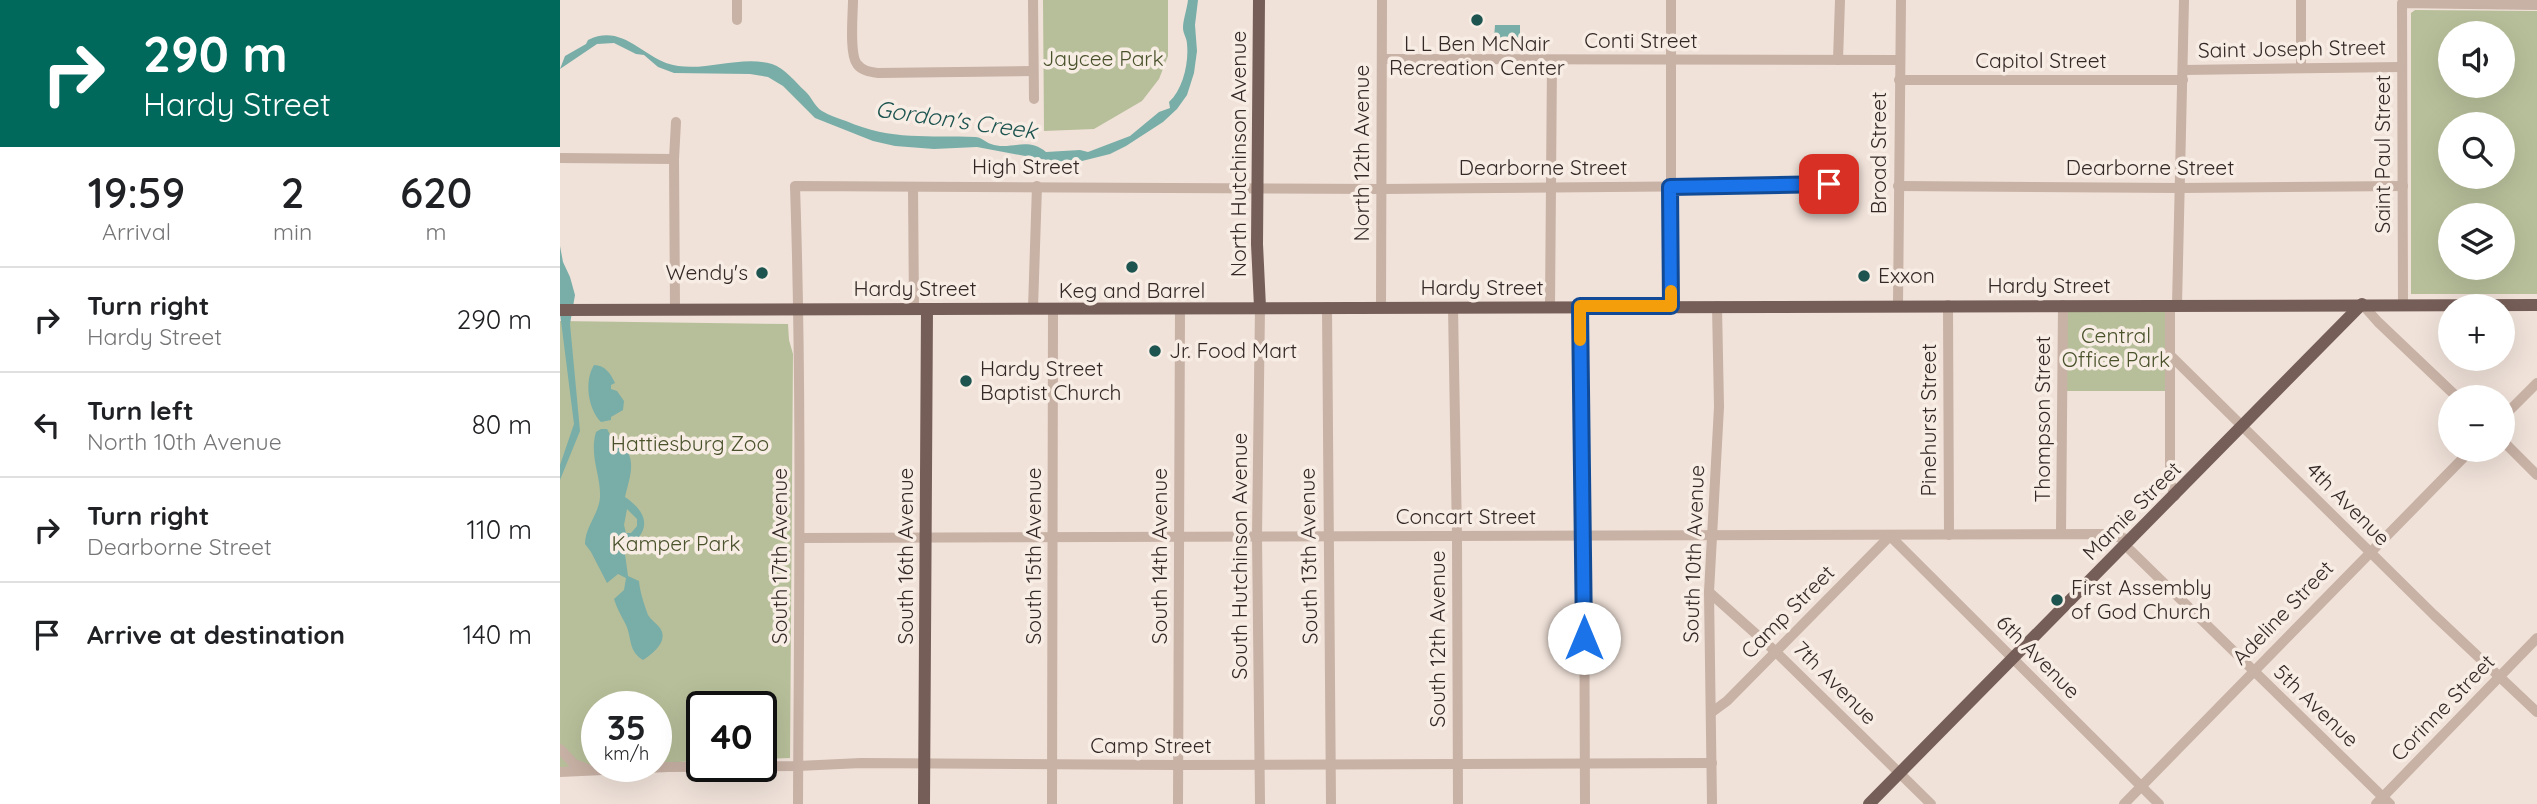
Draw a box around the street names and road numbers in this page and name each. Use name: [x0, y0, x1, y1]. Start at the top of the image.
street label: Conti Street: [1584, 27, 1698, 53]
street label: North Hutchinson Avenue: [1225, 31, 1251, 277]
street label: Saint Joseph Street: [2198, 33, 2386, 63]
street label: Capitol Street: [1975, 47, 2107, 73]
street label: North 12th Avenue: [1348, 65, 1374, 241]
street label: Saint Paul Street: [2369, 75, 2395, 233]
street label: Broad Street: [1865, 92, 1891, 214]
street label: High Street: [972, 153, 1080, 179]
street label: Dearborne Street: [1459, 154, 1627, 180]
street label: Dearborne Street: [2066, 154, 2234, 180]
street label: Hardy Street: [1987, 272, 2111, 298]
street label: Hardy Street: [1420, 274, 1544, 300]
street label: Hardy Street: [853, 275, 977, 301]
street label: Thompson Street: [2029, 336, 2055, 502]
street label: Pinehurst Street: [1915, 343, 1941, 497]
street label: South Hutchinson Avenue: [1226, 433, 1252, 679]
street label: Mamie Street: [2077, 456, 2186, 565]
street label: 4th Avenue: [2301, 456, 2396, 551]
street label: South 10th Avenue: [1677, 465, 1709, 643]
street label: South 15th Avenue: [1020, 467, 1046, 645]
street label: South 17th Avenue: [766, 468, 792, 644]
street label: South 16th Avenue: [892, 468, 918, 644]
street label: South 14th Avenue: [1146, 468, 1172, 644]
street label: South 13th Avenue: [1293, 468, 1323, 645]
street label: Concart Street: [1396, 503, 1536, 529]
street label: South 12th Avenue: [1424, 550, 1450, 728]
street label: Adeline Street: [2226, 555, 2338, 670]
street label: Camp Street: [1735, 559, 1839, 663]
street label: 6th Avenue: [1991, 609, 2086, 704]
street label: 7th Avenue: [1789, 635, 1883, 729]
street label: Corinne Street: [2385, 649, 2500, 766]
street label: 5th Avenue: [2269, 658, 2365, 752]
street label: Camp Street: [1090, 732, 1212, 758]

